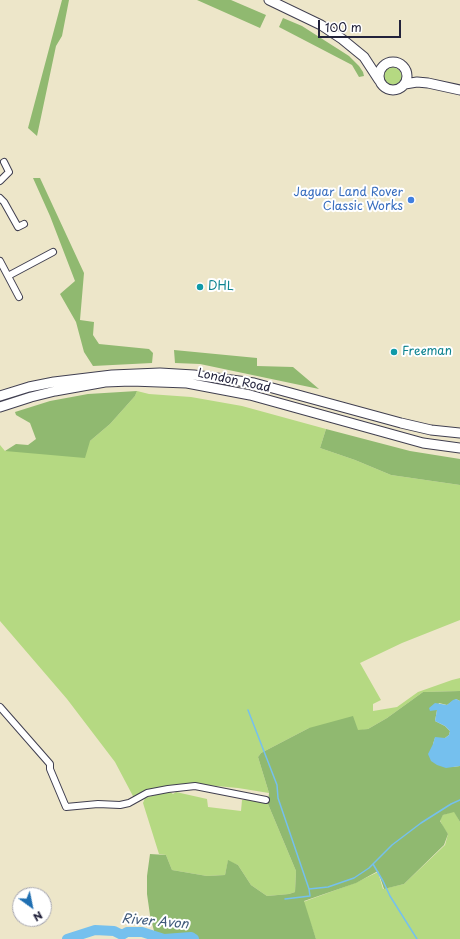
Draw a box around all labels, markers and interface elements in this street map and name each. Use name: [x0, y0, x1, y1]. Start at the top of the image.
scale bar: [320, 12, 403, 38]
text: 100 m: [325, 18, 362, 36]
place label: Jaguar Land Rover Classic Works: [293, 186, 403, 214]
marker: Jaguar Land Rover Classic Works: [406, 195, 416, 205]
place label: DHL: [208, 280, 234, 294]
marker: DHL: [195, 282, 205, 292]
place label: Freeman: [402, 345, 452, 359]
marker: Freeman: [389, 347, 399, 357]
street label: London Road: [196, 366, 272, 396]
north arrow: [12, 887, 52, 927]
text: N: [30, 907, 47, 926]
water label: River Avon: [121, 911, 189, 933]

